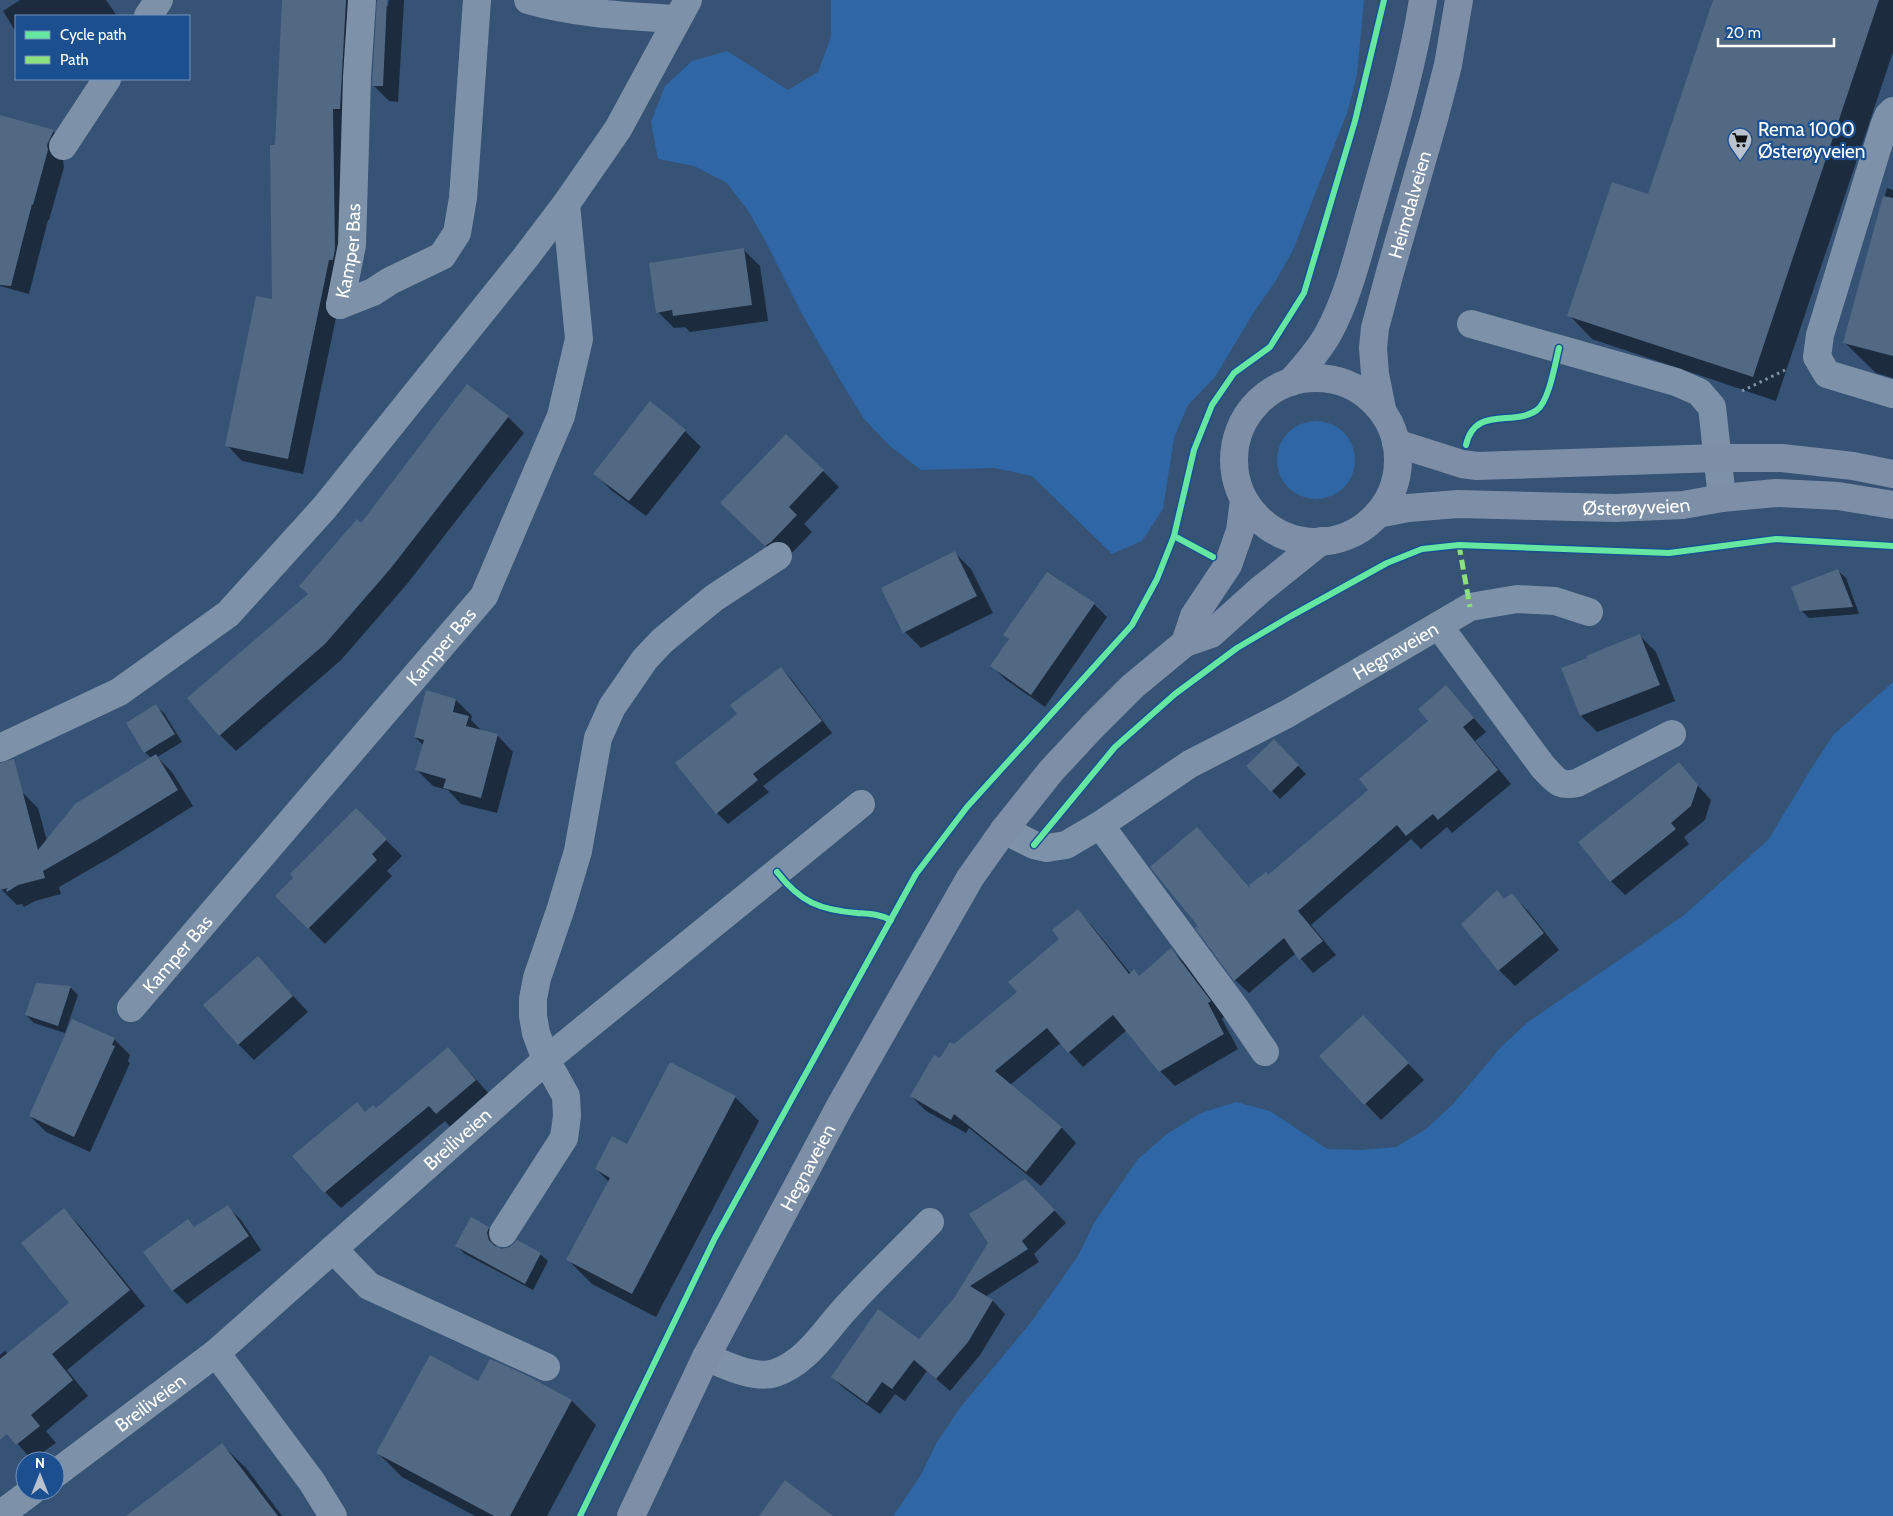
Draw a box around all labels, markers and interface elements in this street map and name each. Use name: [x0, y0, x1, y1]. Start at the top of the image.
legend: [15, 15, 190, 80]
scale bar: [1718, 15, 1834, 47]
text: 20 m: [1726, 24, 1761, 42]
text: Cycle path: [60, 26, 126, 44]
text: Path: [60, 51, 89, 69]
place label: Rema 1000 Østerøyveien: [1758, 118, 1865, 163]
supermarket icon: Rema 1000 Østerøyveien: [1727, 127, 1753, 161]
street label: Heimdalveien: [1383, 148, 1436, 261]
street label: Kamper Bas: [331, 203, 365, 300]
street label: Østerøyveien: [1582, 493, 1692, 520]
street label: Kamper Bas: [401, 603, 481, 691]
street label: Hegnaveien: [1349, 617, 1443, 685]
street label: Kamper Bas: [138, 911, 217, 998]
street label: Breiliveien: [419, 1103, 496, 1175]
street label: Hegnaveien: [775, 1120, 840, 1215]
street label: Breiliveien: [111, 1369, 190, 1437]
north arrow: [15, 1451, 65, 1501]
text: N: [35, 1454, 45, 1472]

